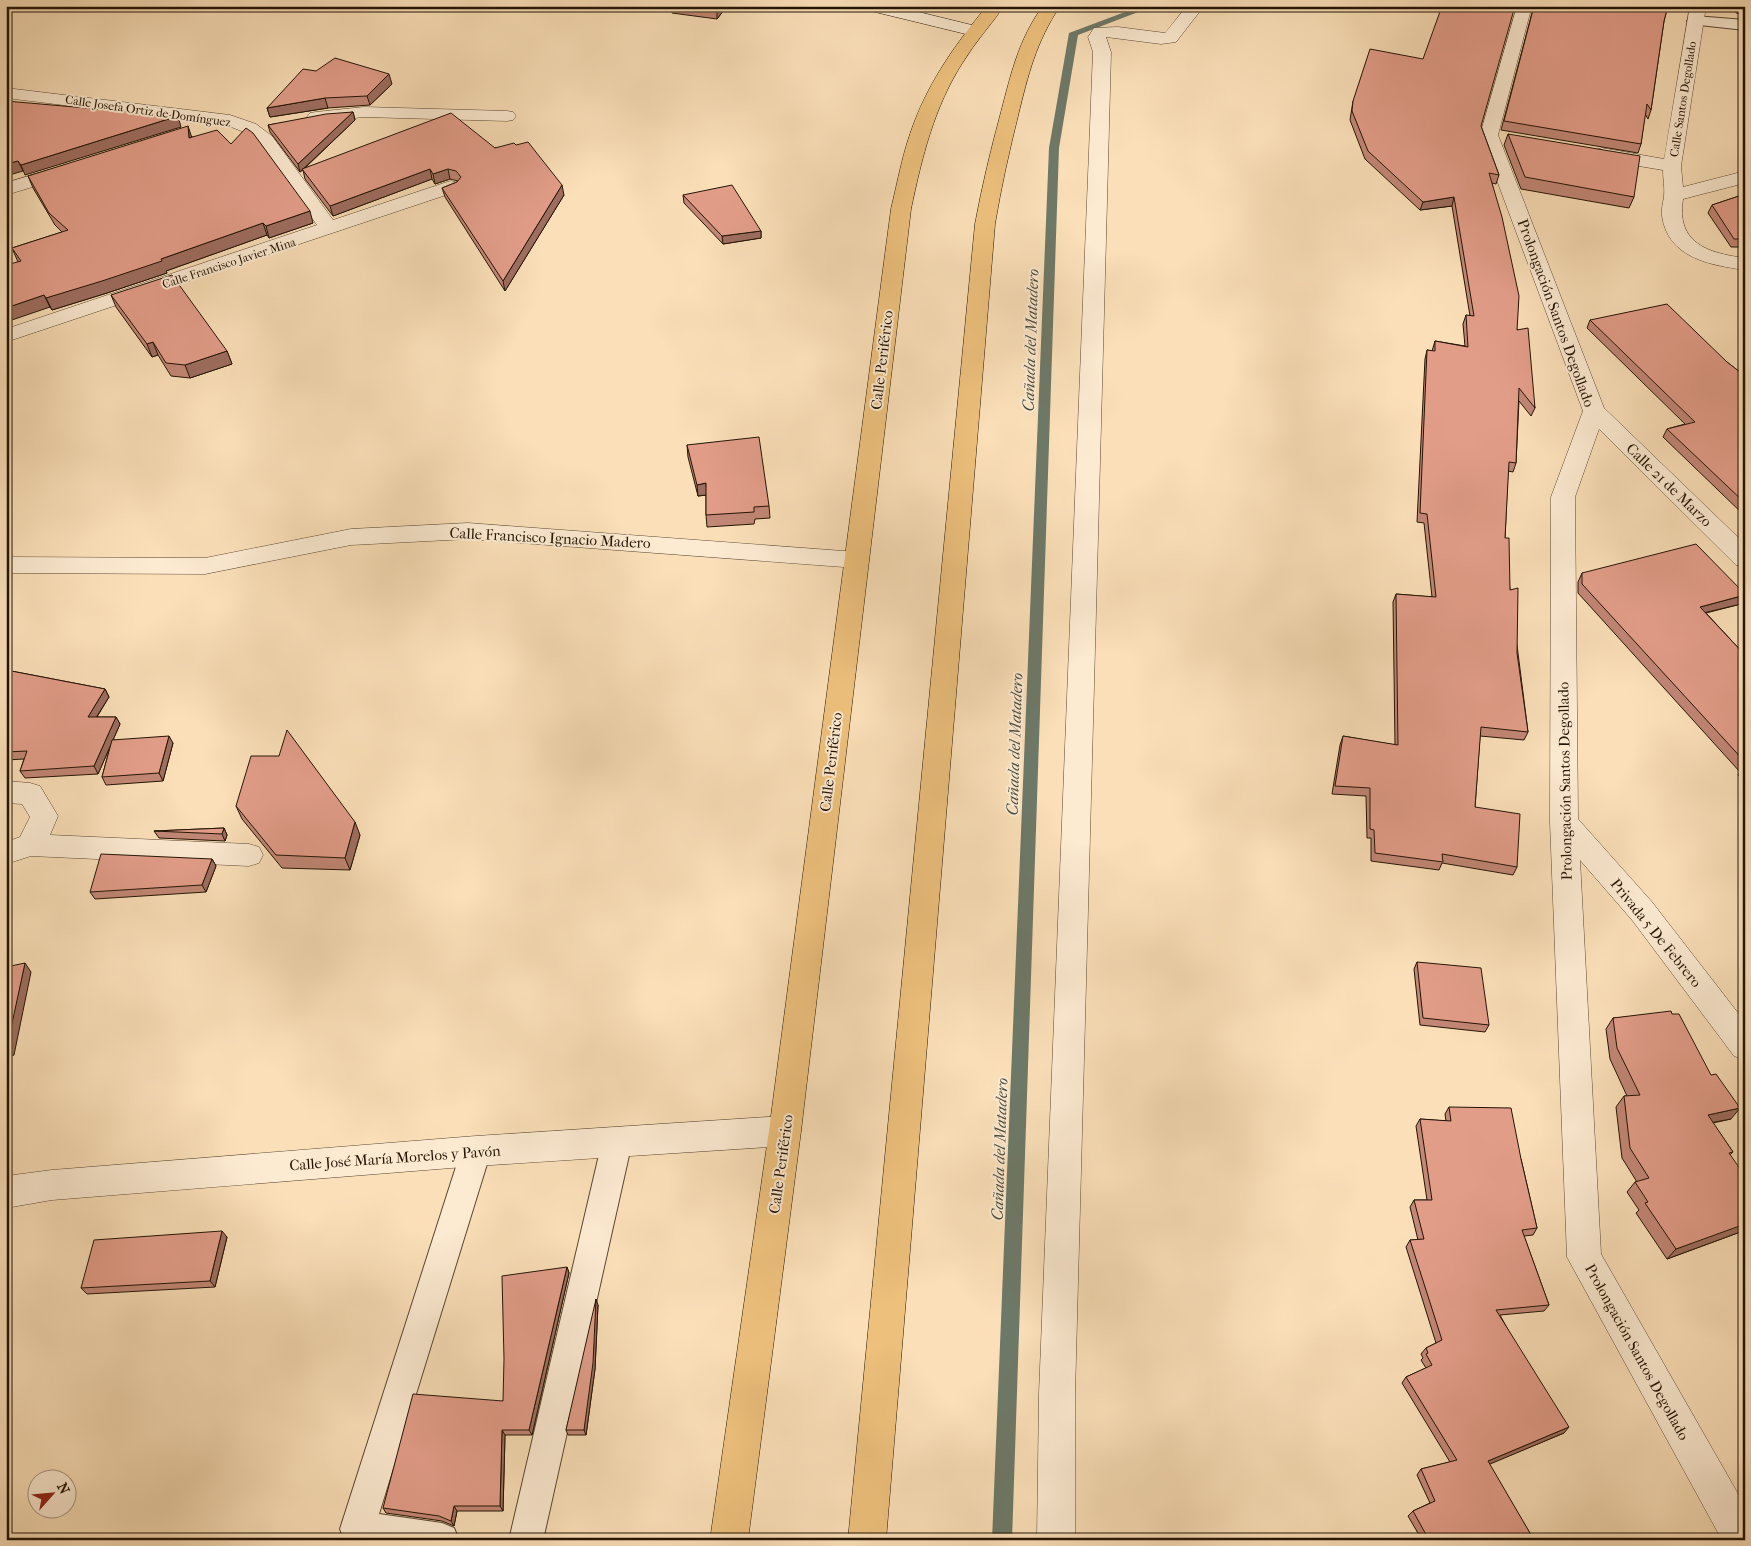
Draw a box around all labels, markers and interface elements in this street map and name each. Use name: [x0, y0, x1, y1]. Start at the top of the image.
street label: Calle Santos Degollado: [1667, 40, 1699, 158]
street label: Calle Josefa Ortiz de Domínguez: [64, 92, 232, 130]
street label: Prolongación Santos Degollado: [1514, 217, 1599, 410]
street label: Calle Francisco Javier Mina: [160, 235, 298, 291]
water label: Cañada del Matadero: [1019, 268, 1042, 412]
street label: Calle Periférico: [867, 309, 897, 411]
street label: Calle 21 de Marzo: [1622, 440, 1716, 531]
street label: Calle Francisco Ignacio Madero: [449, 524, 651, 552]
water label: Cañada del Matadero: [1003, 672, 1026, 816]
street label: Prolongación Santos Degollado: [1554, 681, 1576, 881]
street label: Calle Periférico: [816, 711, 846, 813]
street label: Privada 5 De Febrero: [1607, 875, 1706, 991]
water label: Cañada del Matadero: [988, 1077, 1011, 1221]
street label: Calle Periférico: [765, 1113, 797, 1215]
street label: Calle José María Morelos y Pavón: [289, 1142, 502, 1174]
street label: Prolongación Santos Degollado: [1581, 1261, 1693, 1444]
north arrow: [28, 1468, 78, 1518]
text: N: [53, 1480, 73, 1497]

